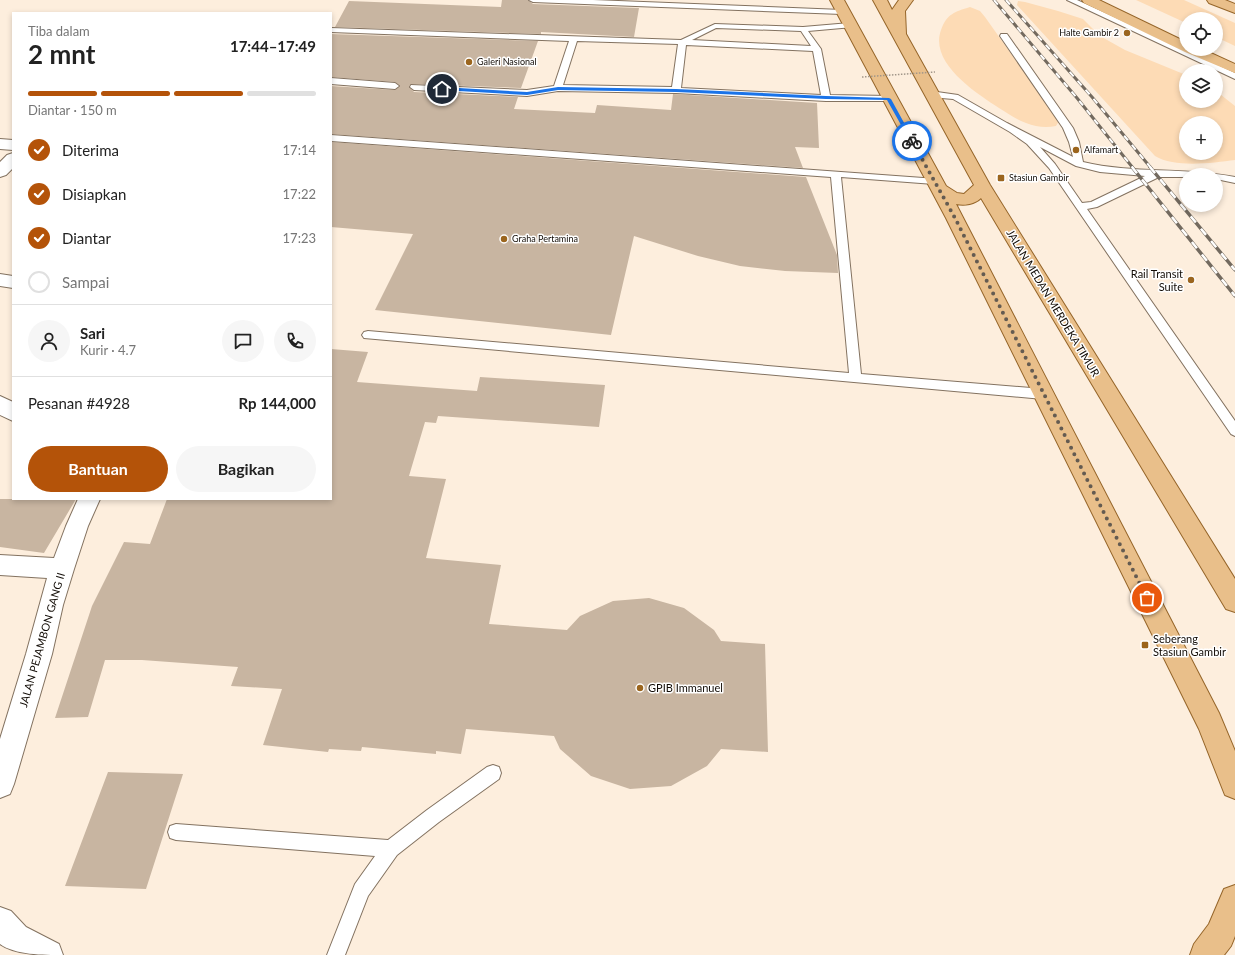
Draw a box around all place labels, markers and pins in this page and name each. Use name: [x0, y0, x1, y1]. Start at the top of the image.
place label: Halte Gambir 2: [1059, 27, 1119, 38]
marker: Halte Gambir 2: [1122, 28, 1132, 38]
place label: Galeri Nasional: [477, 56, 537, 67]
marker: Galeri Nasional: [464, 57, 474, 67]
pin: [425, 72, 459, 106]
place label: Alfamart: [1084, 144, 1119, 155]
marker: Alfamart: [1071, 145, 1081, 155]
place label: Stasiun Gambir: [1009, 172, 1069, 183]
marker: Stasiun Gambir: [996, 173, 1006, 183]
place label: Graha Pertamina: [512, 233, 578, 244]
marker: Graha Pertamina: [499, 234, 509, 244]
place label: Rail Transit Suite: [1131, 267, 1183, 293]
marker: Rail Transit Suite: [1186, 275, 1196, 285]
pin: [1130, 581, 1164, 615]
place label: Seberang Stasiun Gambir: [1153, 632, 1226, 658]
marker: Seberang Stasiun Gambir: [1140, 640, 1150, 650]
place label: GPIB Immanuel: [648, 681, 723, 694]
marker: GPIB Immanuel: [635, 683, 645, 693]

